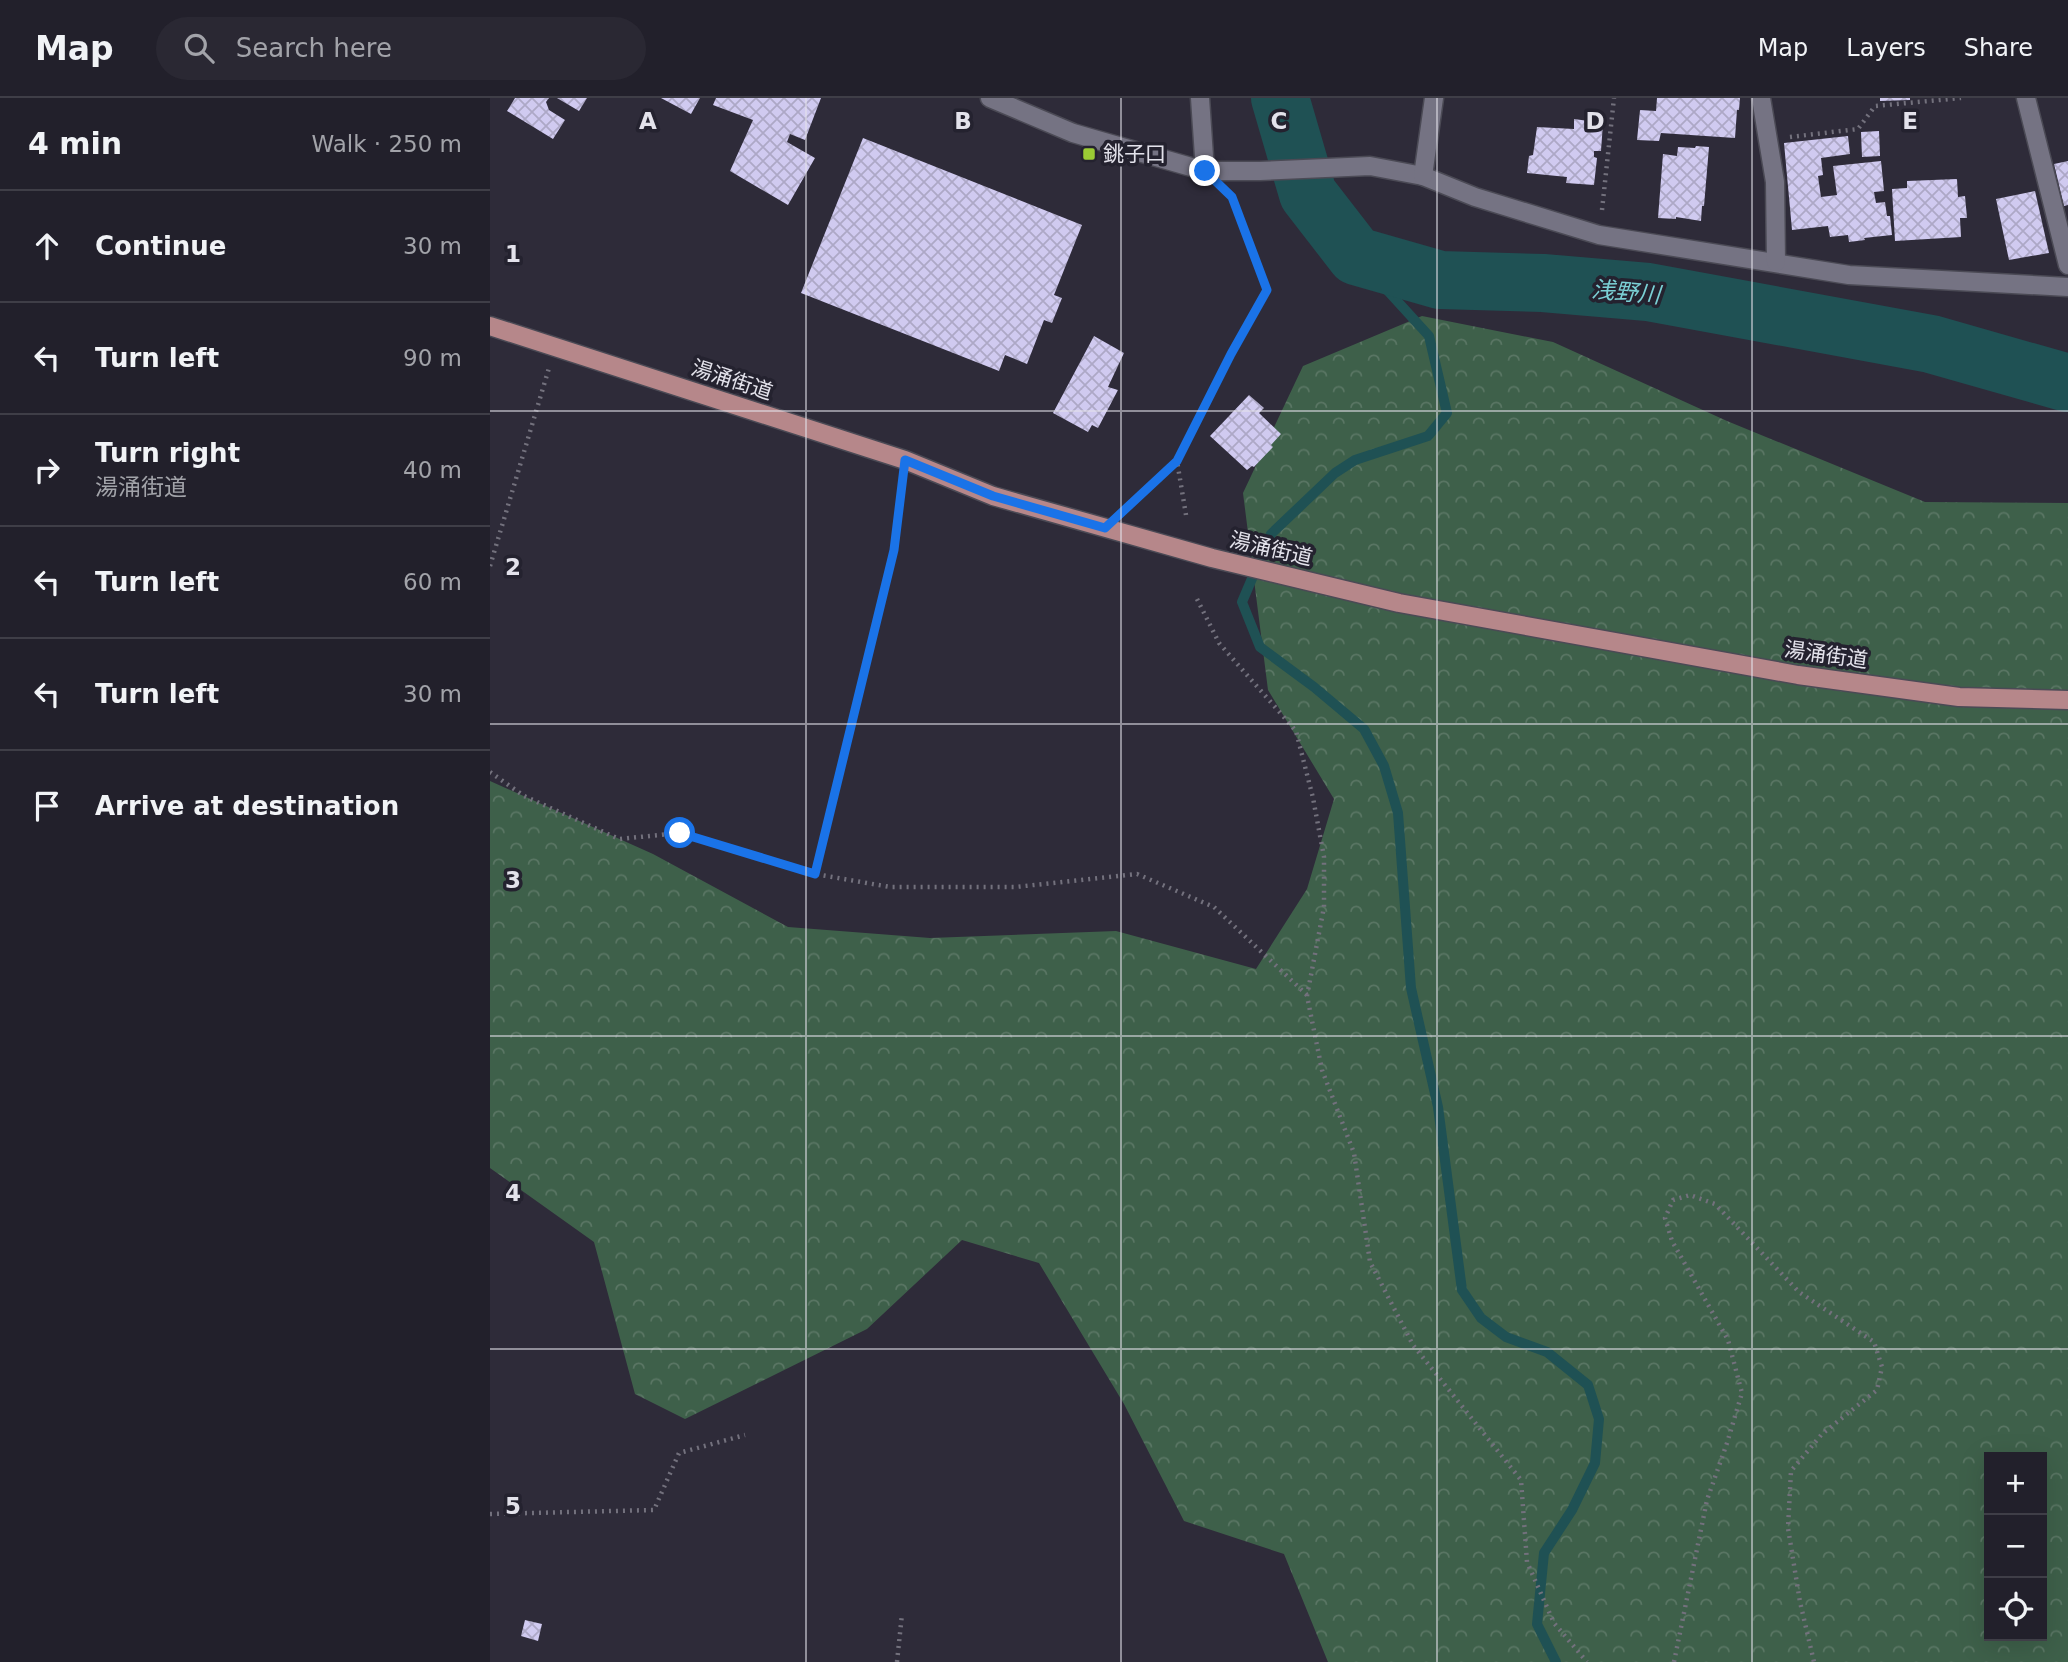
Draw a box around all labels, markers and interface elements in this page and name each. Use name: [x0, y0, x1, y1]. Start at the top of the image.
search box: [156, 17, 646, 80]
text: Map: [35, 29, 114, 68]
icon: search: [180, 29, 218, 67]
text: Search here: [236, 33, 392, 63]
text: Map: [1758, 34, 1808, 62]
text: Layers: [1846, 34, 1926, 62]
text: Share: [1964, 34, 2033, 62]
text: A: [639, 108, 657, 134]
text: B: [954, 108, 972, 134]
text: C: [1271, 108, 1287, 134]
text: D: [1585, 108, 1605, 134]
text: E: [1902, 108, 1918, 134]
text: 4 min: [28, 126, 122, 161]
text: Walk · 250 m: [311, 131, 462, 157]
place label: 銚子口: [1103, 142, 1166, 166]
marker: 銚子口: [1081, 146, 1097, 162]
route end: [1189, 155, 1220, 186]
icon: ahead: [28, 227, 66, 265]
text: Continue: [95, 231, 226, 261]
text: 30 m: [403, 233, 462, 259]
text: 1: [505, 241, 521, 267]
water label: 浅野川: [1590, 276, 1664, 308]
icon: left: [28, 339, 66, 377]
text: Turn left: [95, 343, 219, 373]
text: 90 m: [403, 345, 462, 371]
street label: 湯涌街道: [688, 356, 776, 404]
text: Turn right: [95, 438, 240, 468]
icon: right: [28, 451, 66, 489]
text: 40 m: [403, 457, 462, 483]
text: 湯涌街道: [95, 474, 187, 500]
street label: 湯涌街道: [1227, 528, 1315, 570]
text: 2: [505, 554, 521, 580]
icon: left: [28, 563, 66, 601]
text: Turn left: [95, 567, 219, 597]
text: 60 m: [403, 569, 462, 595]
street label: 湯涌街道: [1783, 637, 1869, 673]
icon: left: [28, 675, 66, 713]
text: Turn left: [95, 679, 219, 709]
text: 30 m: [403, 681, 462, 707]
icon: arrive: [28, 787, 66, 825]
text: Arrive at destination: [95, 791, 399, 821]
route start: [664, 817, 695, 848]
text: 3: [505, 867, 521, 893]
text: 4: [505, 1180, 521, 1206]
map controls: [1984, 1452, 2047, 1641]
button: +: [1984, 1452, 2047, 1515]
text: 5: [505, 1493, 521, 1519]
button: −: [1984, 1515, 2047, 1578]
button: locate: [1984, 1578, 2047, 1641]

